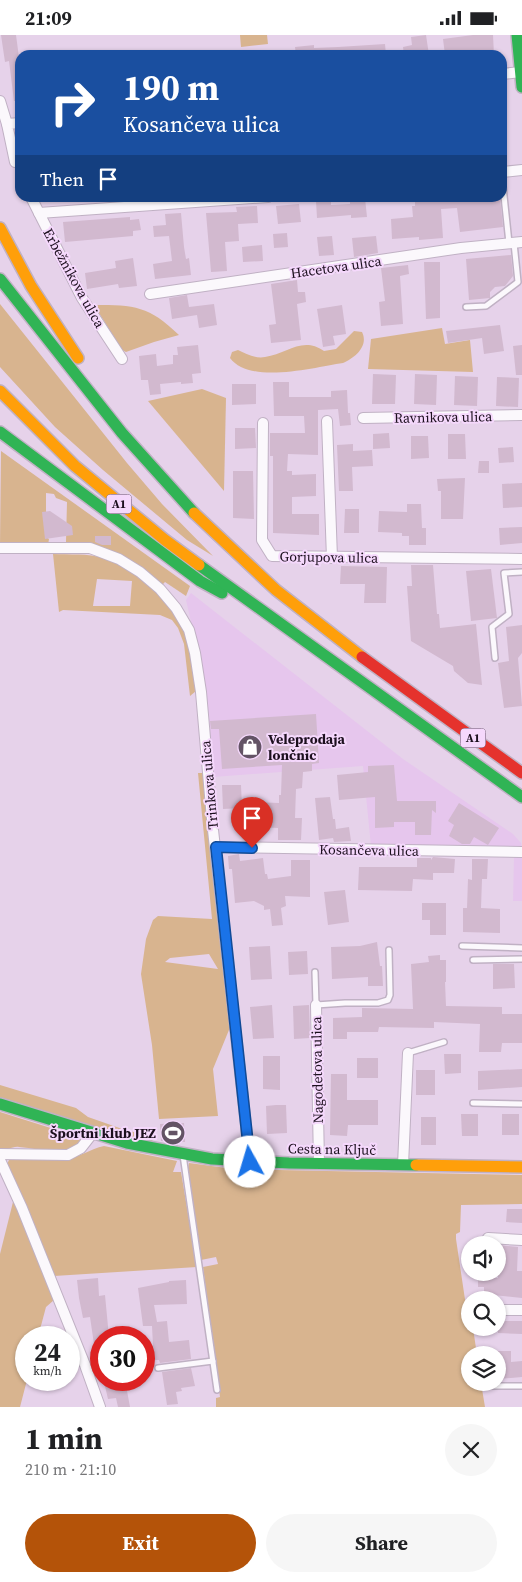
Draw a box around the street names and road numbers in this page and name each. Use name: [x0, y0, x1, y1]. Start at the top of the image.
street label: Erbežnikova ulica: [38, 225, 110, 332]
street label: Hacetova ulica: [289, 251, 384, 283]
street label: Ravnikova ulica: [394, 406, 493, 428]
road number: A1: [106, 494, 132, 513]
street label: Gorjupova ulica: [280, 546, 379, 568]
road number: A1: [460, 729, 486, 747]
street label: Trinkova ulica: [195, 739, 223, 830]
street label: Kosančeva ulica: [319, 839, 420, 861]
street label: Nagodetova ulica: [306, 1016, 328, 1124]
street label: Cesta na Ključ: [288, 1138, 376, 1160]

